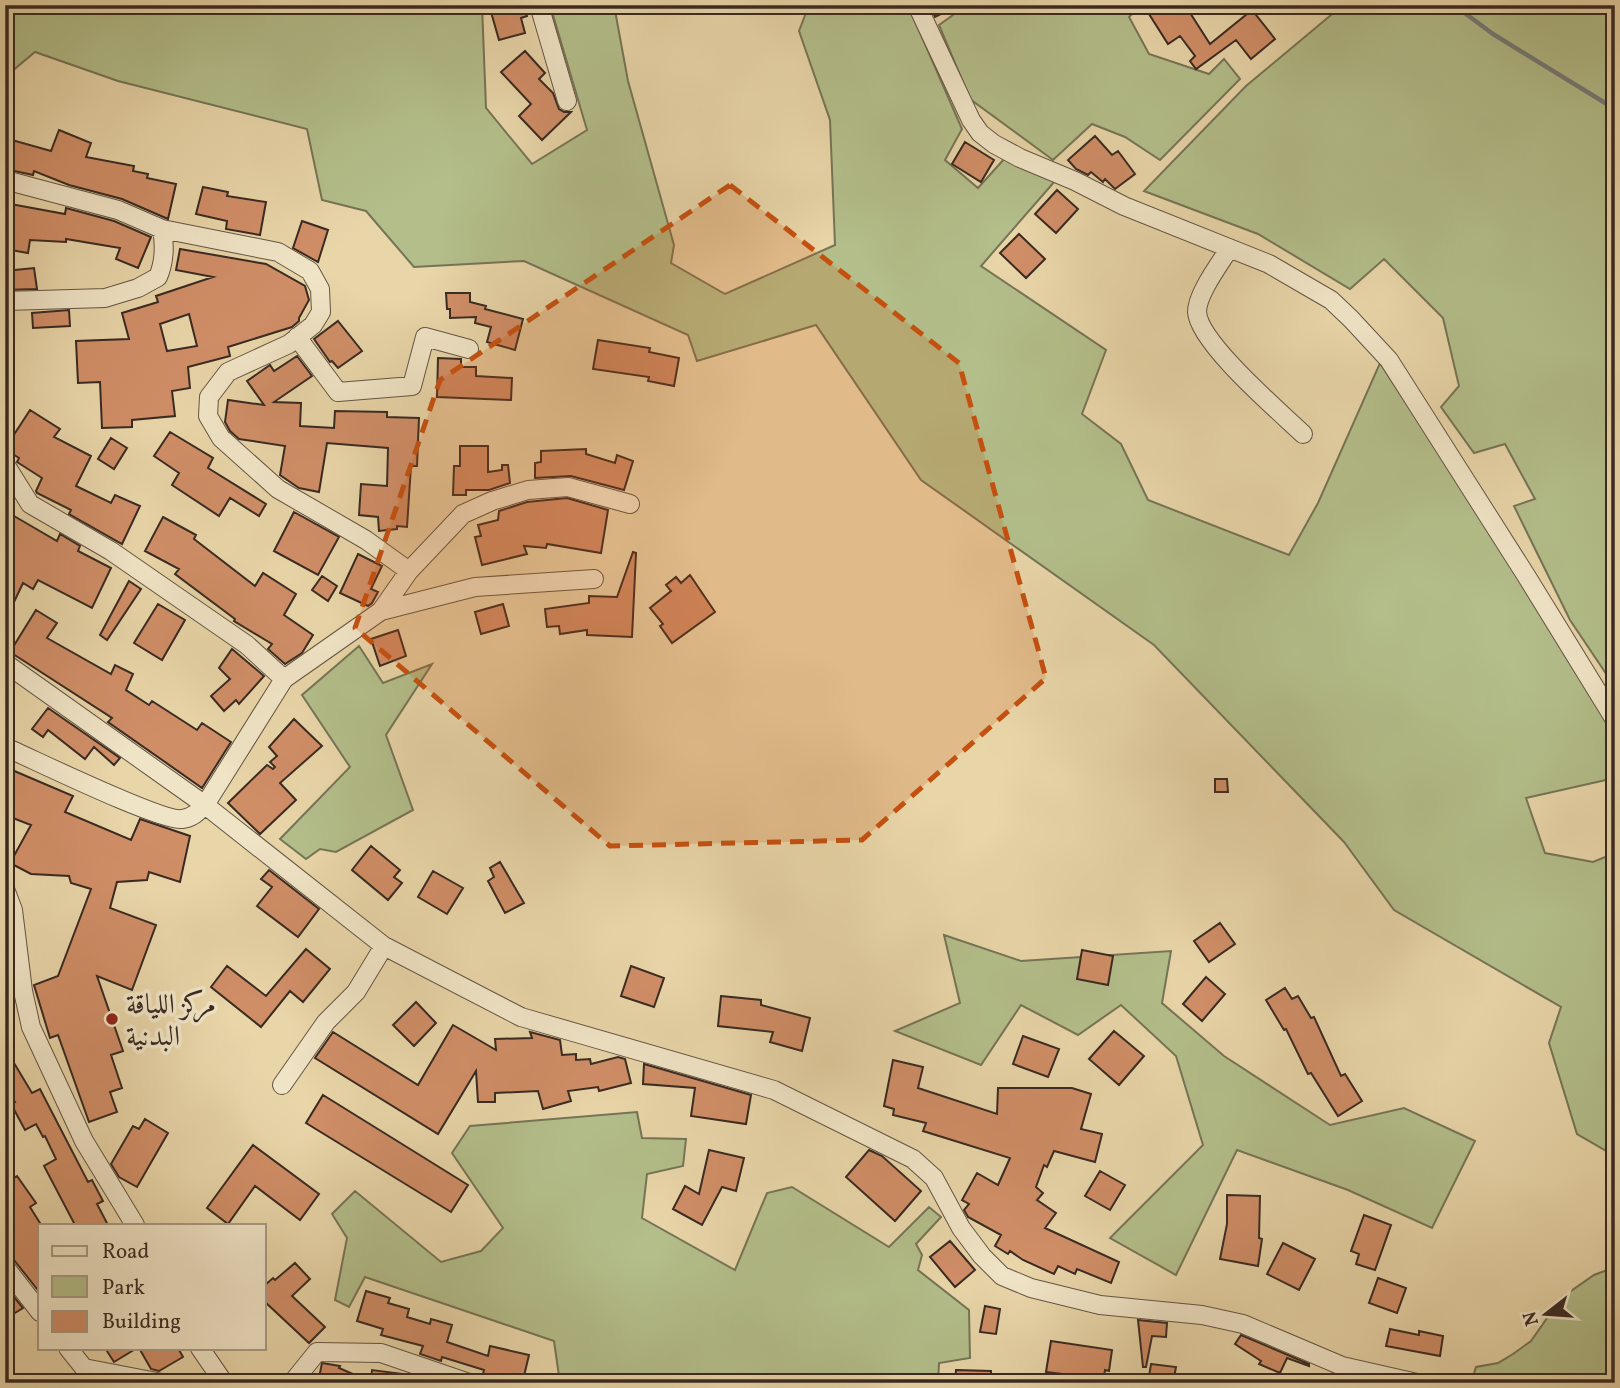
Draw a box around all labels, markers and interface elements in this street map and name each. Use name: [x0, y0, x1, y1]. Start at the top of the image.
place label: مركز اللياقة البدنية: [126, 986, 216, 1057]
marker: مركز اللياقة البدنية: [104, 1011, 120, 1027]
legend: [38, 1224, 266, 1350]
text: Road: [102, 1238, 149, 1267]
text: Park: [102, 1274, 145, 1303]
north arrow: [1512, 1280, 1582, 1350]
text: Building: [102, 1308, 181, 1337]
text: N: [1517, 1308, 1546, 1329]

